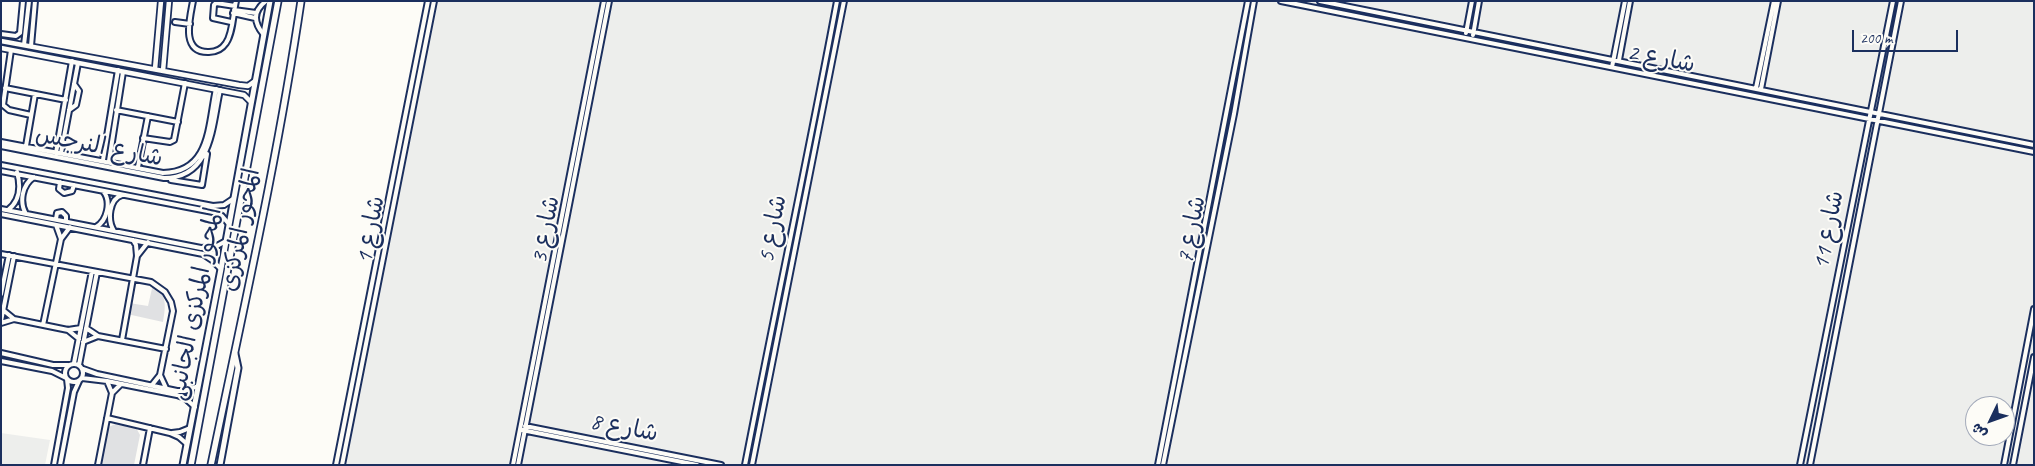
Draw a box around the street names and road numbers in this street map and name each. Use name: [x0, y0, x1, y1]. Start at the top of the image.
street label: شارع 2: [1625, 38, 1697, 80]
street label: شارع النرجس: [33, 121, 165, 173]
street label: المحور المركزى: [215, 166, 267, 294]
street label: شارع 11: [1807, 188, 1851, 272]
street label: شارع 5: [752, 193, 794, 265]
street label: شارع 1: [350, 194, 392, 266]
street label: شارع 3: [525, 194, 567, 266]
street label: شارع 7: [1171, 194, 1213, 266]
street label: المحور المركزى الجانبى: [163, 205, 229, 403]
street label: شارع 8: [588, 407, 660, 449]

